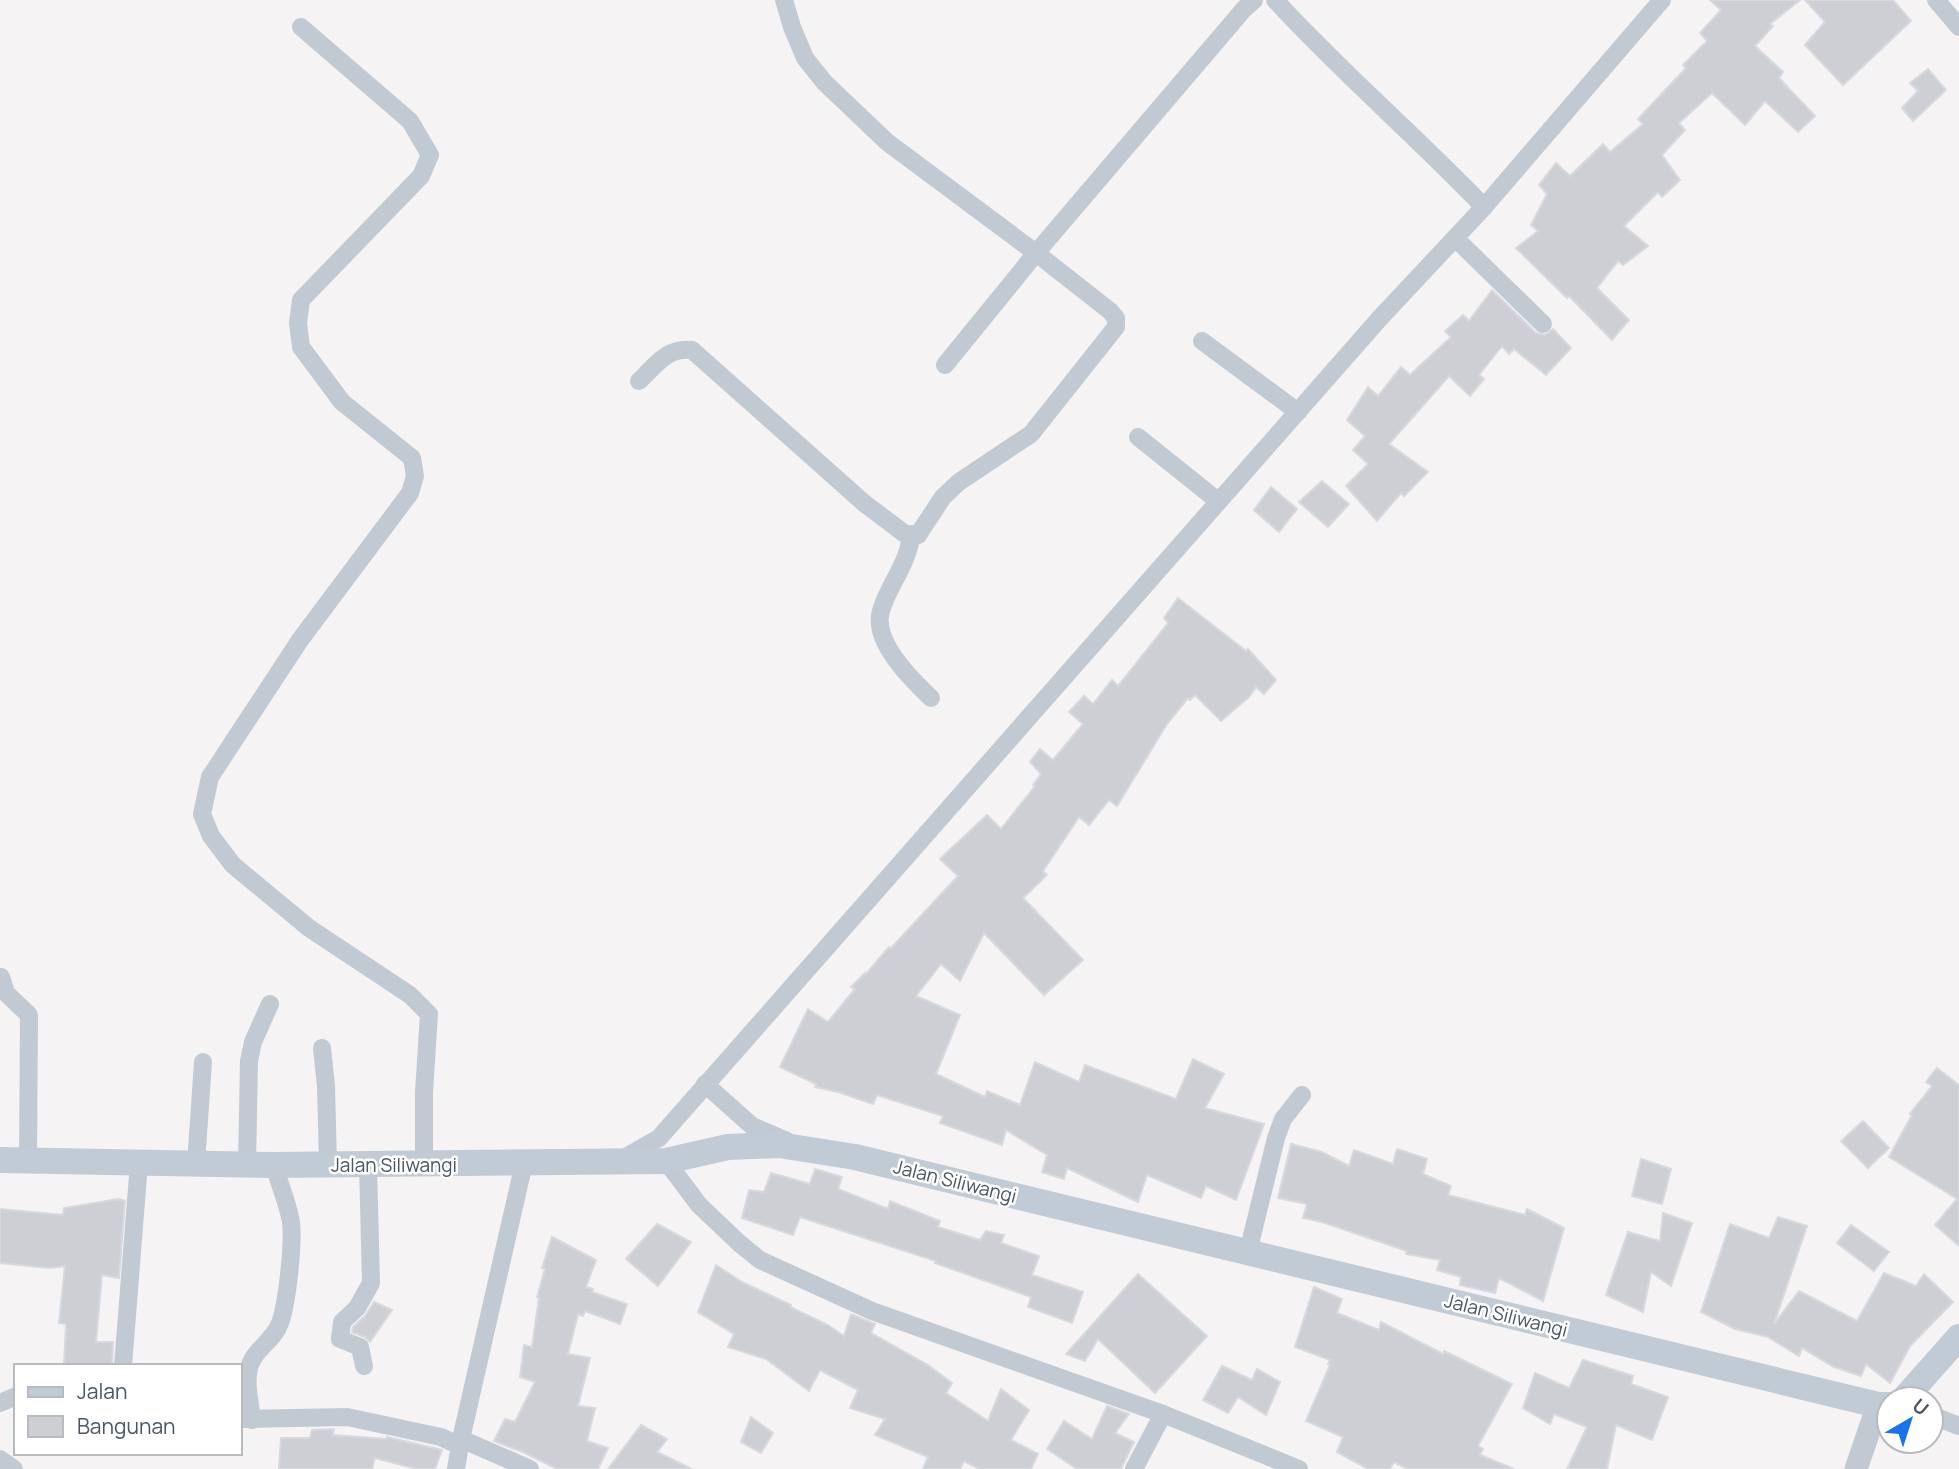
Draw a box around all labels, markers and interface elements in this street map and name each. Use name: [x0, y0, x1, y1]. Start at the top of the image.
street label: Jalan Siliwangi: [331, 1152, 457, 1178]
street label: Jalan Siliwangi: [891, 1153, 1019, 1209]
street label: Jalan Siliwangi: [1442, 1287, 1570, 1343]
legend: [14, 1364, 242, 1455]
text: Jalan: [77, 1377, 127, 1405]
north arrow: [1875, 1385, 1945, 1455]
text: U: [1907, 1392, 1934, 1421]
text: Bangunan: [77, 1412, 176, 1440]

